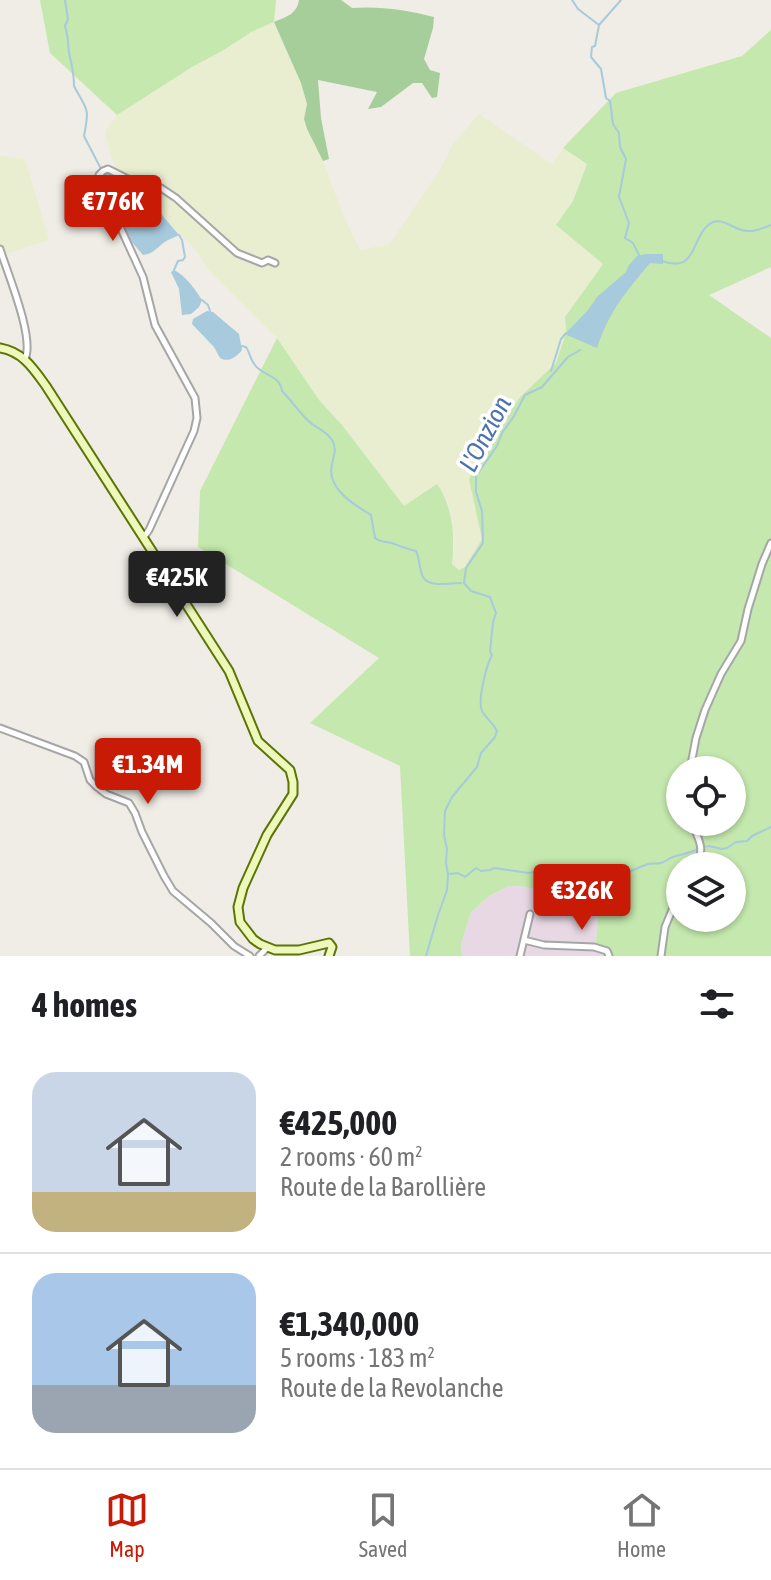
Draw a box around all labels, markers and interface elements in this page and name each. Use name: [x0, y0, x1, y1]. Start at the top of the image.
pin: €776K: [57, 175, 169, 243]
text: €776K: [82, 186, 144, 216]
water label: L'Onzion: [453, 391, 517, 477]
pin: €425K: [121, 551, 233, 619]
text: €425K: [146, 562, 208, 592]
pin: €1.34M: [83, 738, 213, 806]
text: €1.34M: [113, 749, 183, 779]
map controls: [666, 756, 746, 932]
button: locate: [666, 756, 746, 836]
button: layers: [666, 852, 746, 932]
pin: €326K: [526, 864, 638, 932]
text: €326K: [551, 875, 613, 905]
icon: filters: [695, 982, 739, 1026]
text: 4 homes: [32, 985, 137, 1024]
text: €425,000: [280, 1103, 397, 1142]
icon: home: [96, 1104, 192, 1200]
text: 2 rooms · 60 m²: [280, 1142, 422, 1172]
text: Route de la Barollière: [280, 1172, 486, 1202]
text: €1,340,000: [280, 1304, 419, 1343]
icon: home: [96, 1305, 192, 1401]
text: 5 rooms · 183 m²: [280, 1343, 435, 1373]
text: Route de la Revolanche: [280, 1373, 503, 1403]
tab: Map: [105, 1488, 149, 1562]
tab: Saved: [359, 1488, 407, 1562]
tab: Home: [617, 1488, 666, 1562]

